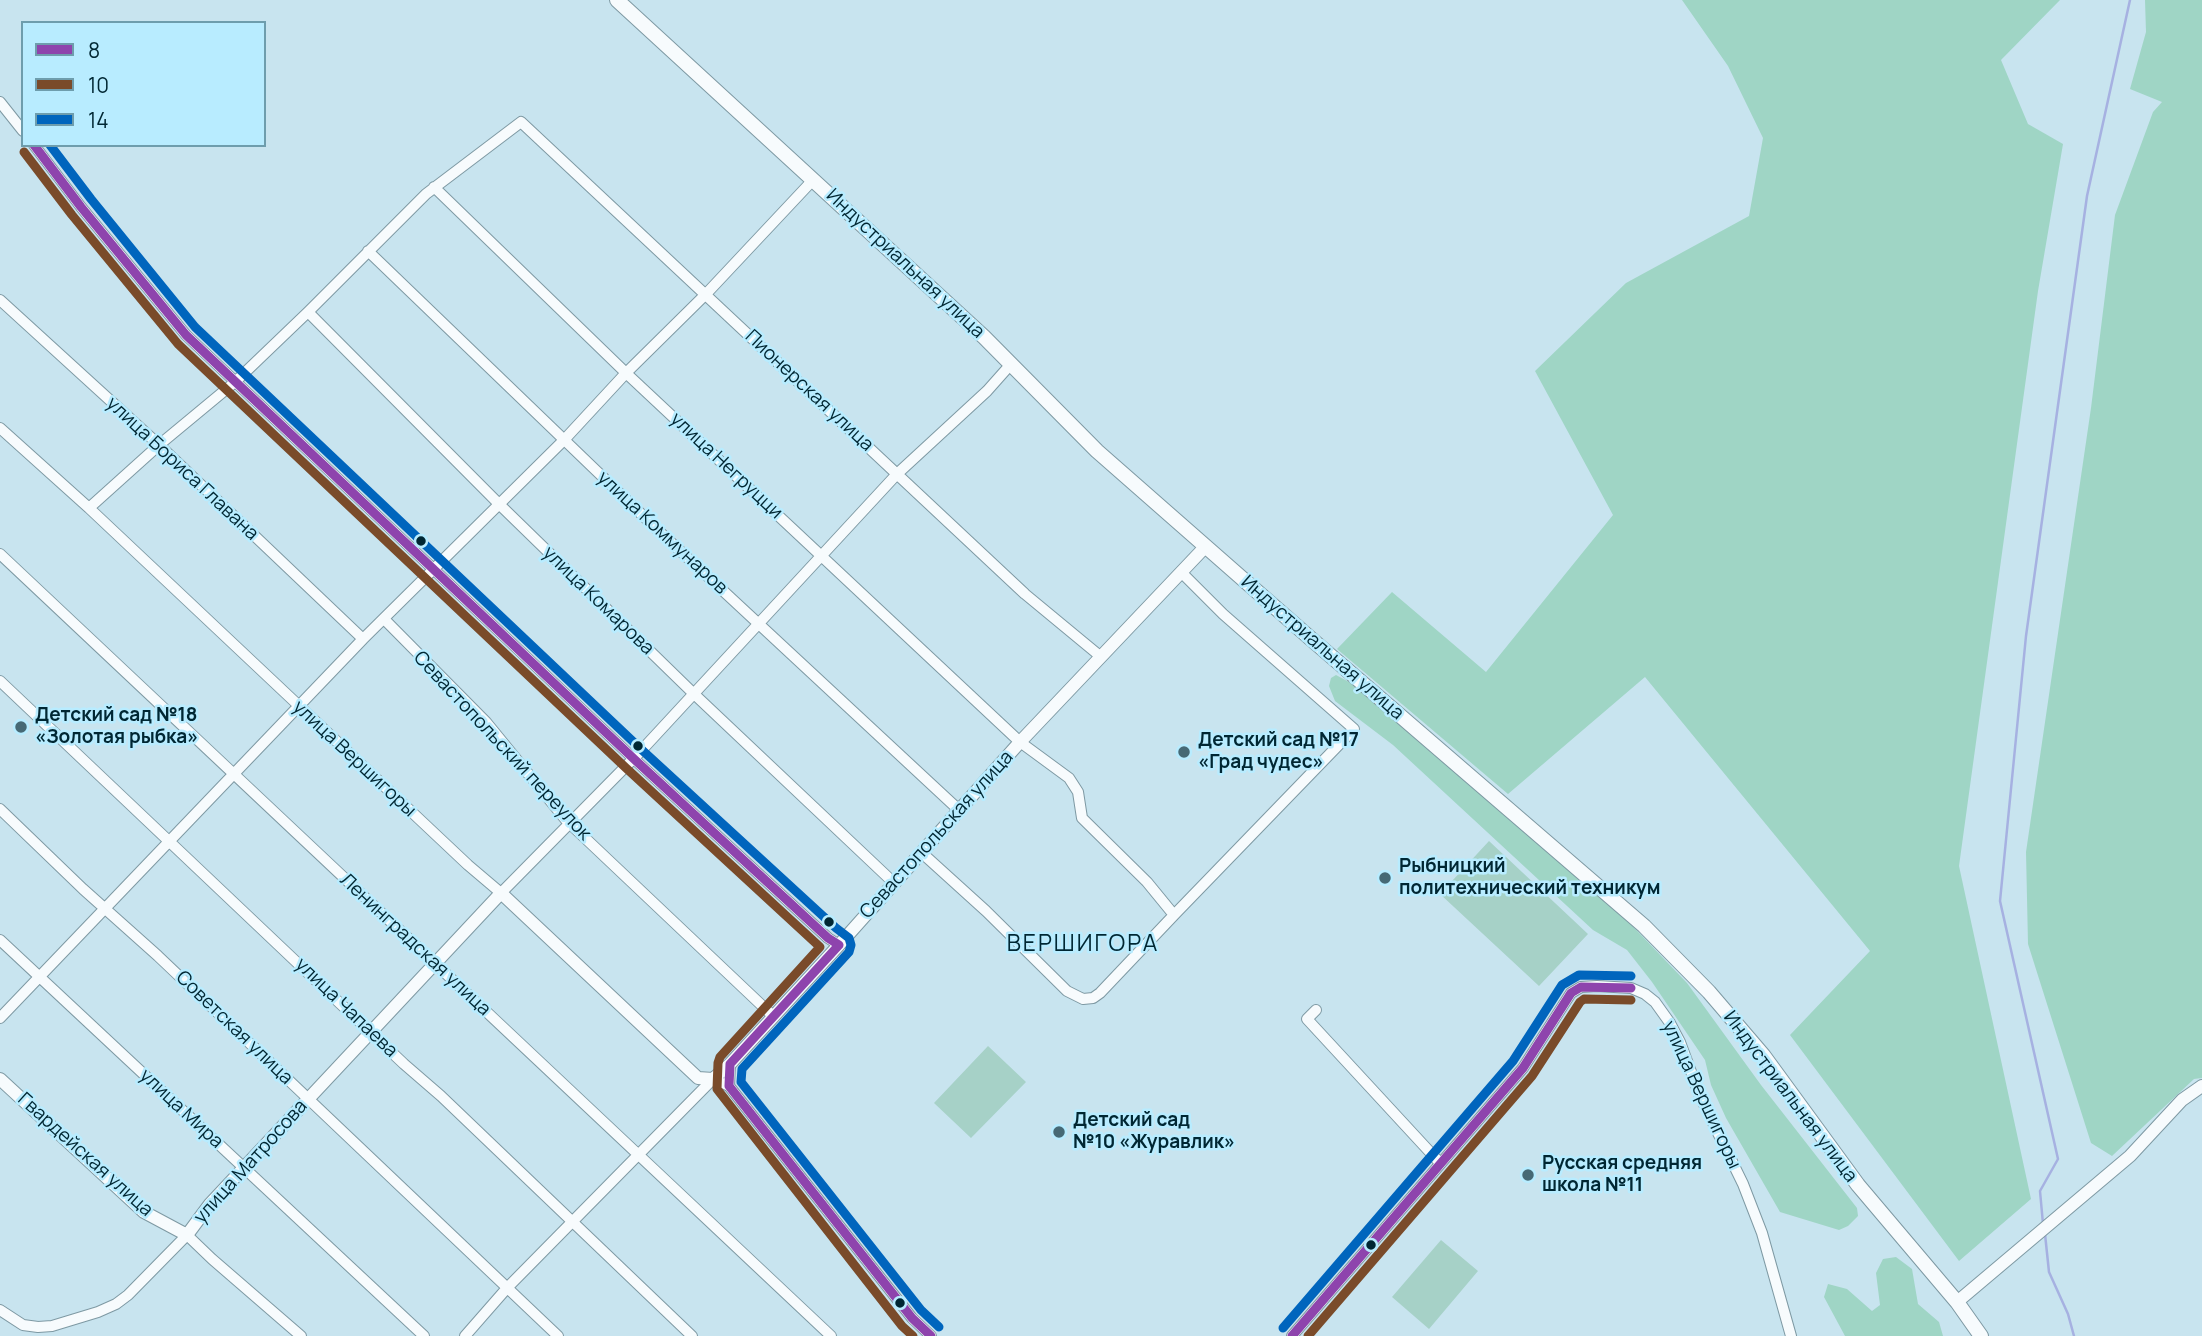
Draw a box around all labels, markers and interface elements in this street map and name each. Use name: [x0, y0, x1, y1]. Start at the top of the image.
legend: [21, 21, 266, 147]
text: 8: [88, 36, 100, 64]
text: 10: [88, 71, 109, 99]
text: 14: [88, 106, 109, 134]
street label: Индустриальная улица: [821, 185, 989, 343]
street label: Пионерская улица: [740, 326, 878, 456]
street label: улица Бориса Главана: [101, 393, 263, 545]
street label: улица Негруцци: [665, 408, 787, 524]
street label: улица Коммунаров: [592, 467, 732, 599]
unlabelled marker: [414, 534, 428, 548]
street label: улица Комарова: [538, 542, 658, 660]
street label: Индустриальная улица: [1236, 571, 1408, 725]
street label: Севастопольский переулок: [408, 647, 596, 845]
street label: улица Вершигоры: [288, 696, 420, 822]
place label: Детский сад №18 «Золотая рыбка»: [35, 705, 198, 749]
marker: Детский сад №18 «Золотая рыбка»: [13, 719, 29, 735]
place label: Детский сад №17 «Град чудес»: [1198, 730, 1359, 774]
unlabelled marker: [631, 739, 645, 753]
marker: Детский сад №17 «Град чудес»: [1176, 744, 1192, 760]
street label: Севастопольская улица: [856, 746, 1018, 924]
place label: Рыбницкий политехнический техникум: [1399, 856, 1661, 900]
street label: Ленинградская улица: [335, 869, 495, 1021]
marker: Рыбницкий политехнический техникум: [1377, 870, 1393, 886]
unlabelled marker: [822, 915, 836, 929]
district label: ВЕРШИГОРА: [1008, 931, 1158, 959]
street label: улица Чапаева: [290, 953, 402, 1063]
street label: Советская улица: [171, 966, 297, 1090]
street label: Индустриальная улица: [1718, 1007, 1862, 1187]
street label: улица Вершигоры: [1657, 1017, 1745, 1173]
street label: улица Мира: [134, 1064, 228, 1154]
street label: Гвардейская улица: [13, 1088, 157, 1222]
street label: улица Матросова: [190, 1096, 312, 1228]
place label: Детский сад №10 «Журавлик»: [1073, 1110, 1235, 1154]
marker: Детский сад №10 «Журавлик»: [1051, 1124, 1067, 1140]
place label: Русская средняя школа №11: [1542, 1153, 1702, 1197]
marker: Русская средняя школа №11: [1520, 1167, 1536, 1183]
unlabelled marker: [1364, 1238, 1378, 1252]
unlabelled marker: [893, 1296, 907, 1310]

